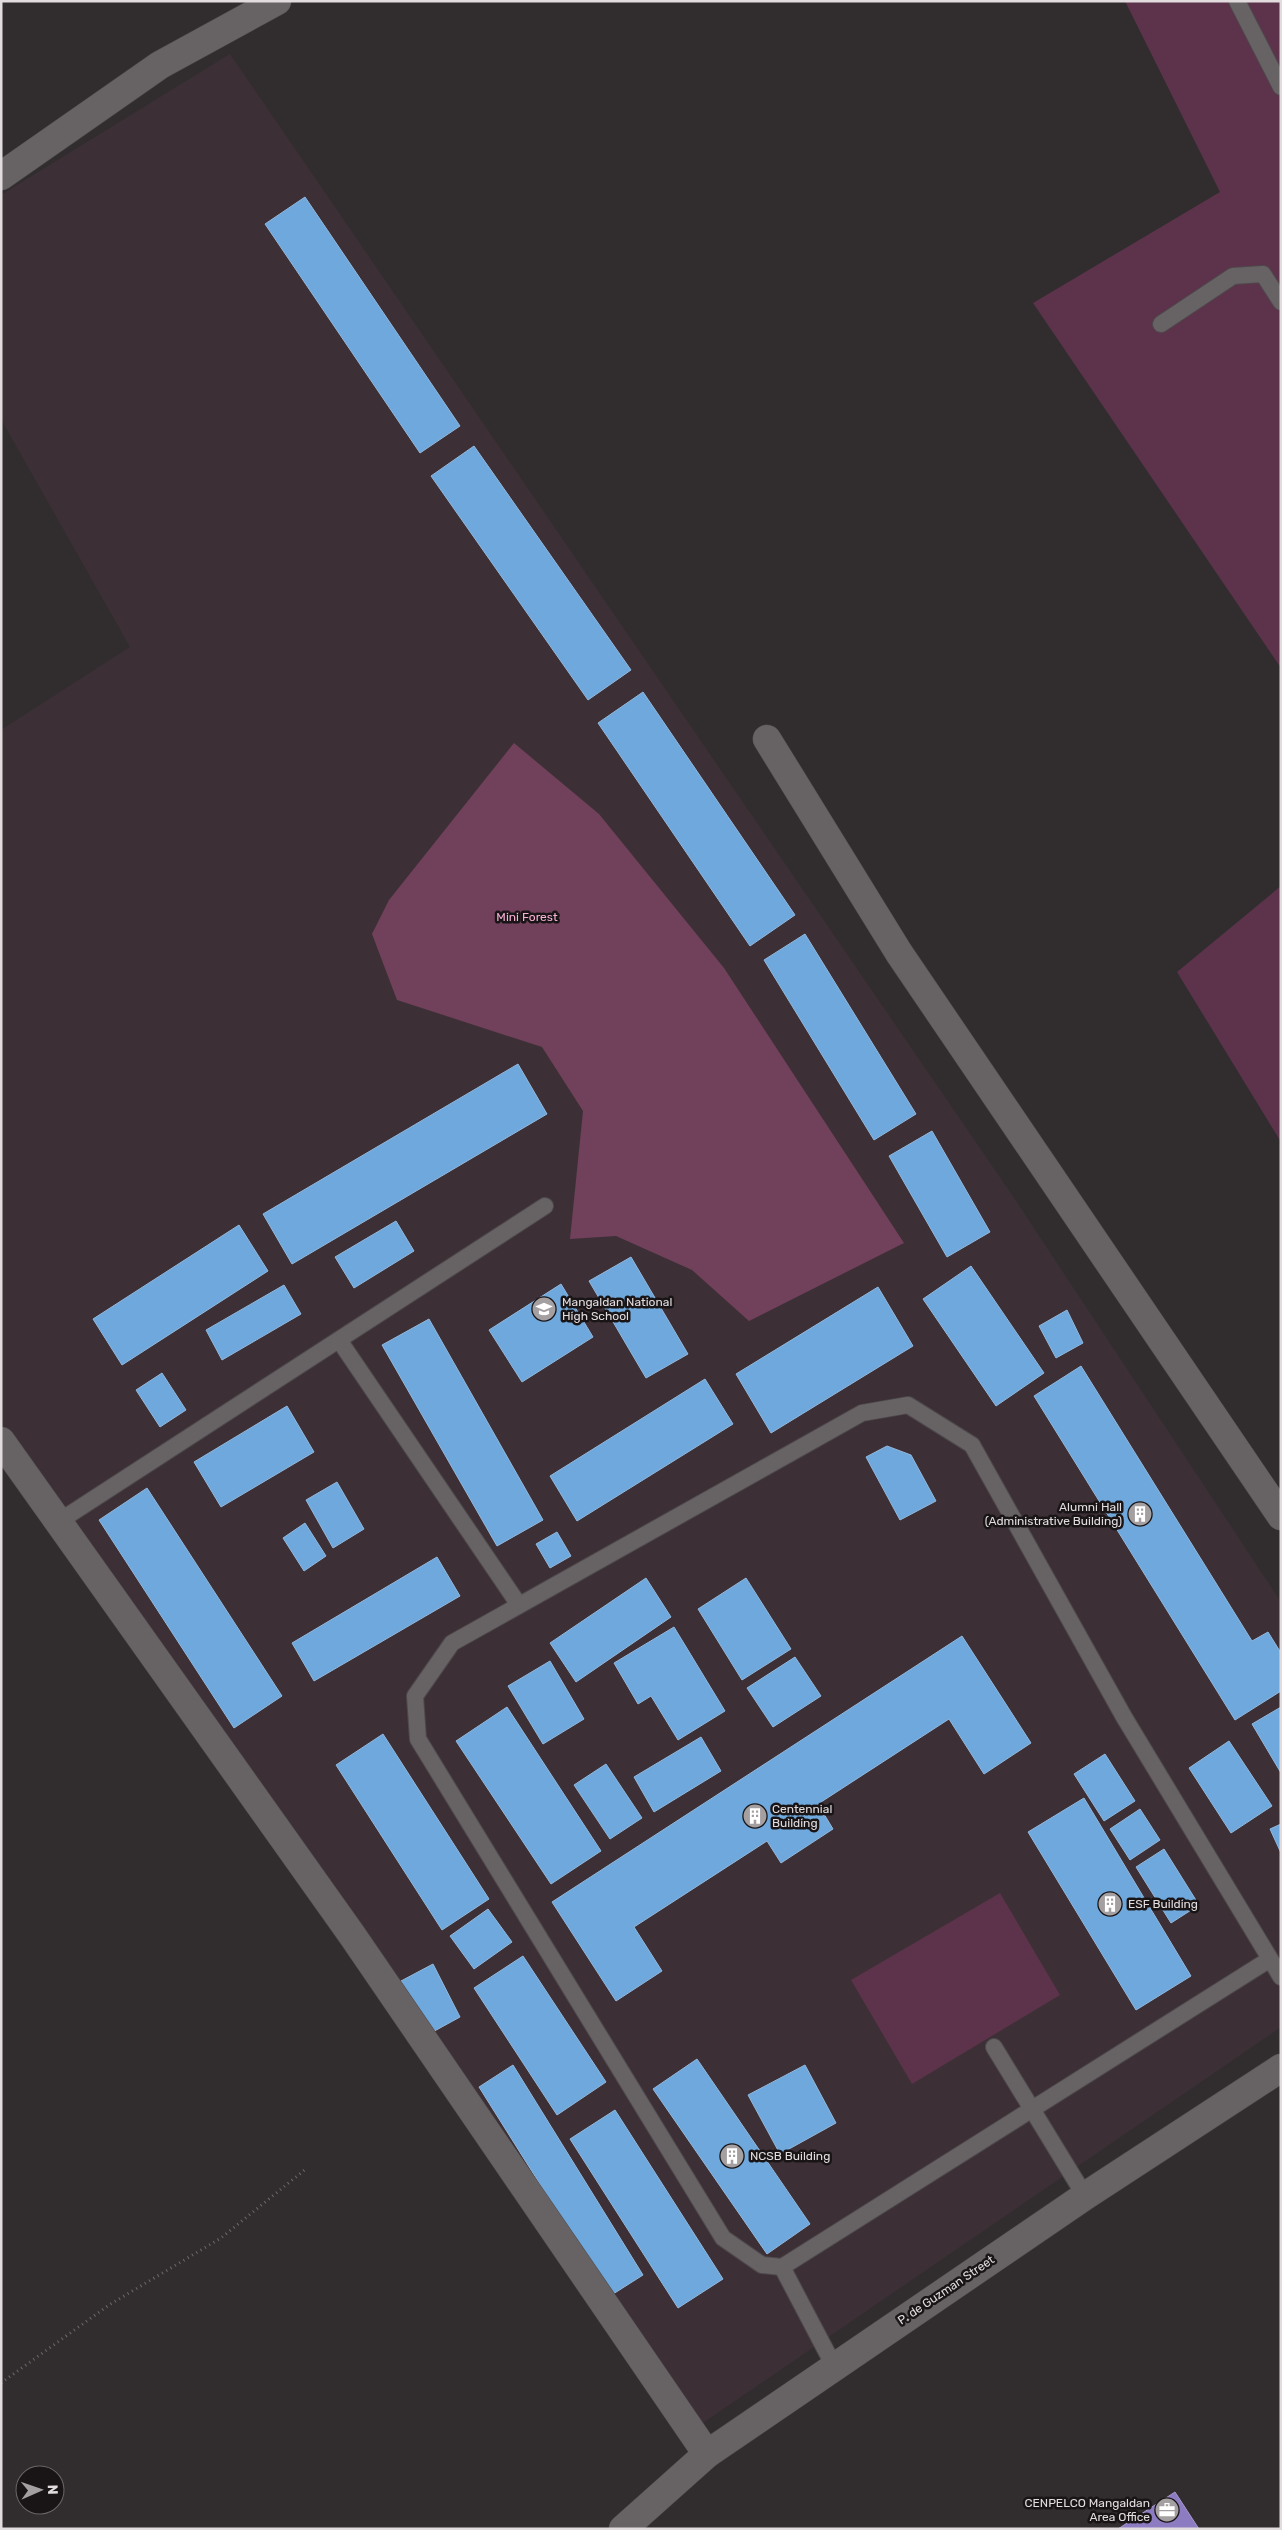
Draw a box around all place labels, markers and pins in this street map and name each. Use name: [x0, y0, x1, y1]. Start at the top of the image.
place label: Mangaldan National High School: [562, 1295, 672, 1323]
school or university icon: Mangaldan National High School: [531, 1296, 557, 1322]
place label: Alumni Hall (Administrative Building): [985, 1500, 1122, 1528]
building icon: Alumni Hall (Administrative Building): [1127, 1501, 1153, 1527]
place label: Centennial Building: [772, 1802, 832, 1830]
building icon: Centennial Building: [742, 1803, 768, 1829]
building icon: ESF Building: [1097, 1891, 1123, 1917]
place label: ESF Building: [1128, 1897, 1198, 1911]
building icon: NCSB Building: [719, 2143, 745, 2169]
place label: NCSB Building: [750, 2149, 830, 2163]
place label: CENPELCO Mangaldan Area Office: [1025, 2496, 1150, 2524]
office icon: CENPELCO Mangaldan Area Office: [1154, 2497, 1180, 2523]

